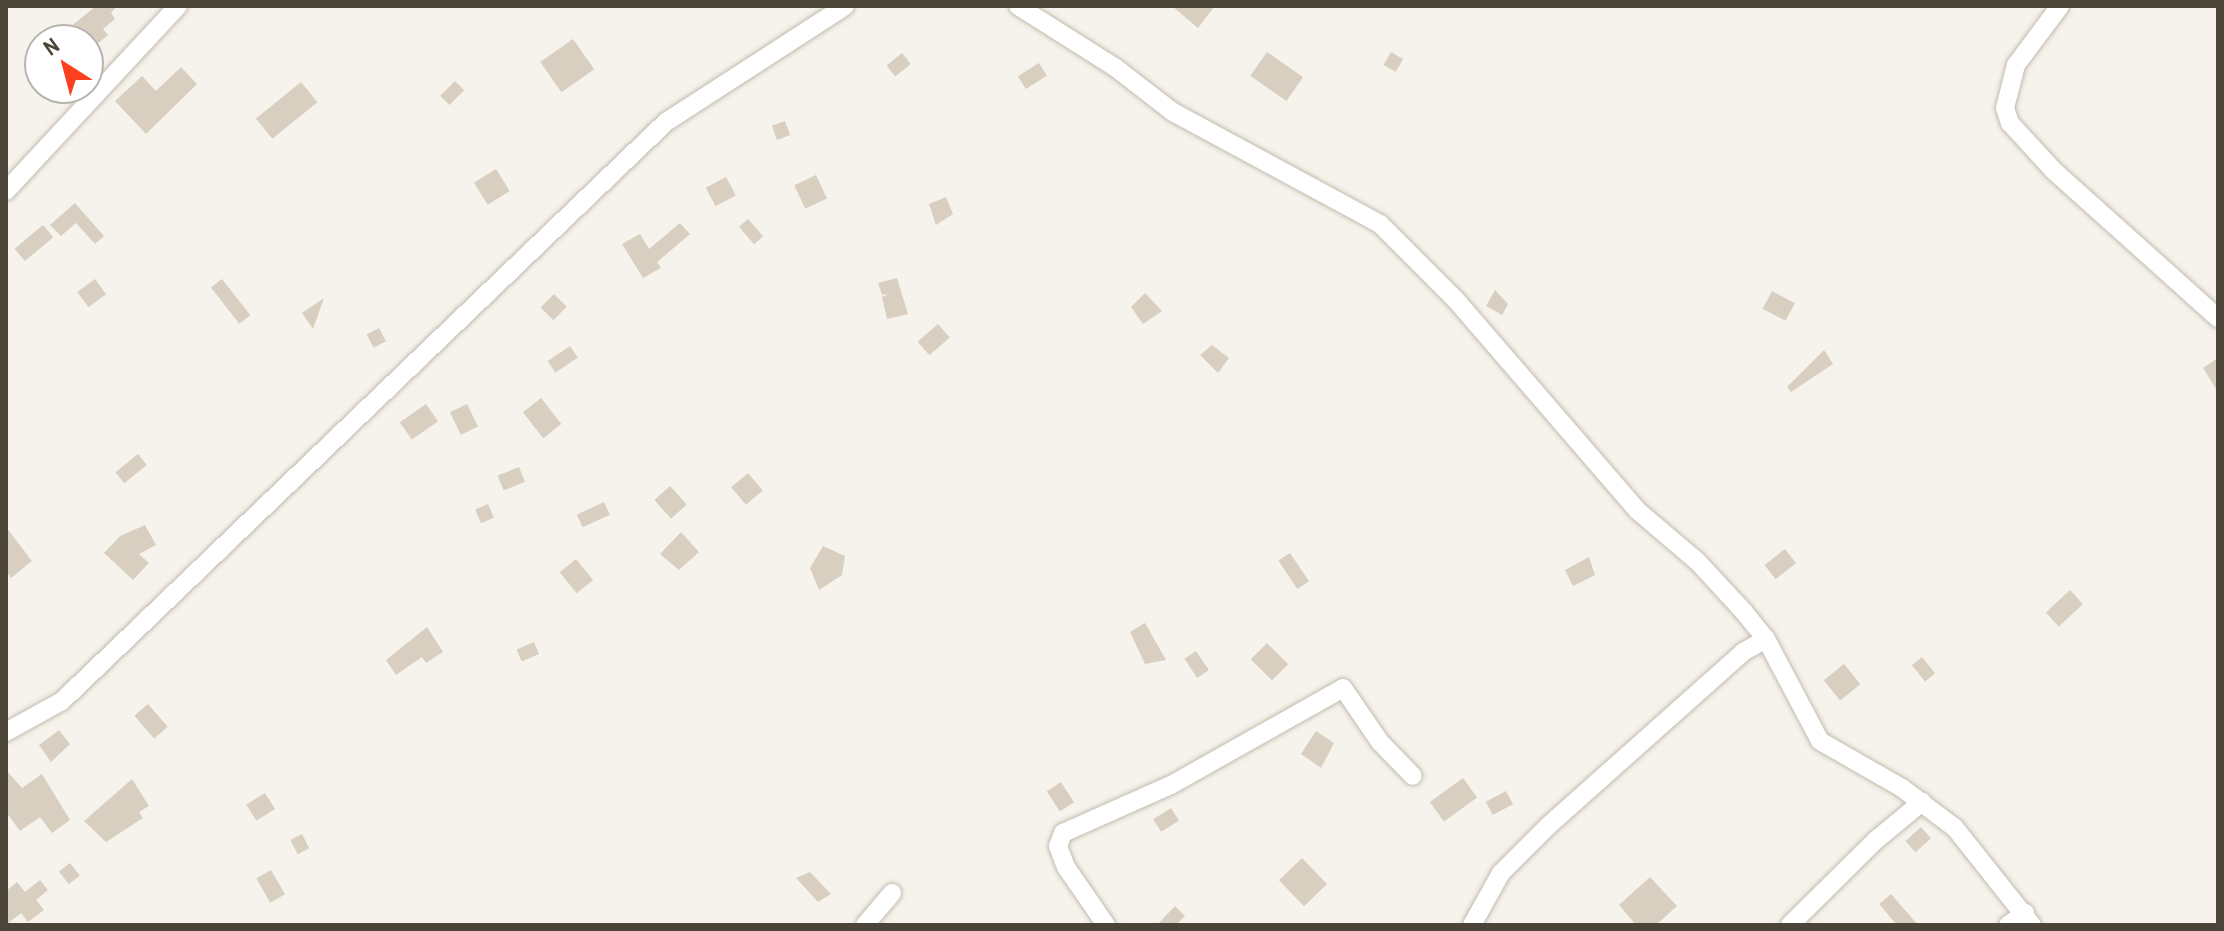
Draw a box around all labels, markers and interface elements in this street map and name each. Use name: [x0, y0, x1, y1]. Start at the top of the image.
north arrow: [24, 24, 104, 104]
text: N: [37, 30, 65, 62]

